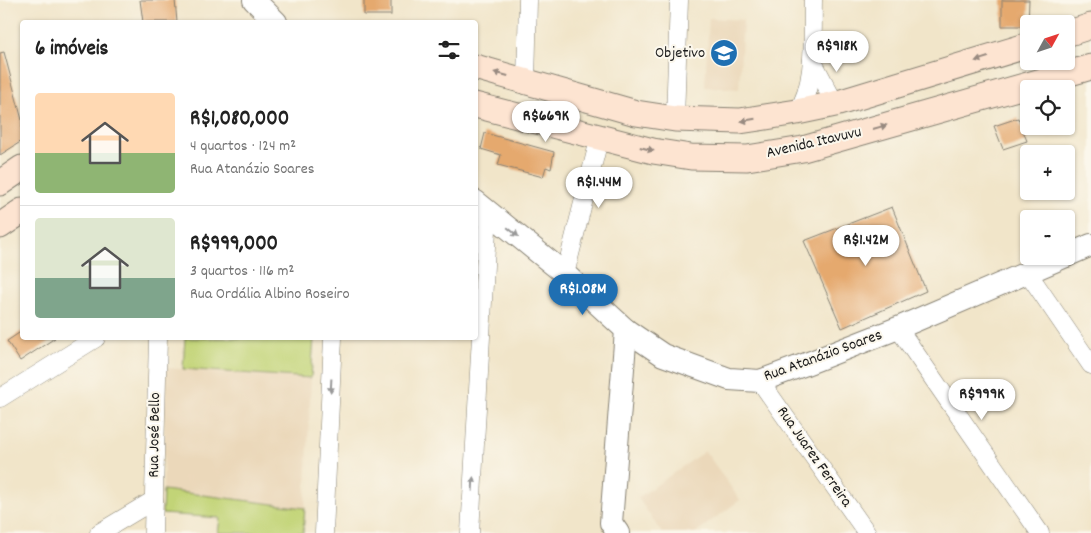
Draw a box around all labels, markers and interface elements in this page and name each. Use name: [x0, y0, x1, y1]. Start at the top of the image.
north arrow: [1020, 15, 1075, 70]
map controls: [1020, 15, 1075, 265]
pin: R$918K: [796, 30, 878, 73]
text: 6 imóveis: [35, 35, 108, 65]
text: R$918K: [817, 35, 857, 58]
icon: filters: [435, 36, 463, 64]
school or university icon: Objetivo: [709, 38, 739, 68]
place label: Objetivo: [655, 42, 705, 65]
one-way arrow: [974, 56, 989, 64]
one-way arrow: [493, 70, 508, 78]
button: locate: [1020, 80, 1075, 135]
pin: R$669K: [505, 100, 587, 143]
text: R$1,080,000: [190, 105, 289, 135]
text: R$669K: [523, 105, 569, 128]
icon: home: [75, 113, 135, 173]
one-way arrow: [740, 116, 756, 124]
street label: Avenida Itavuvu: [764, 121, 864, 165]
one-way arrow: [872, 123, 887, 131]
text: 4 quartos · 124 m²: [190, 135, 296, 158]
button: +: [1020, 145, 1075, 200]
one-way arrow: [640, 146, 655, 154]
text: Rua Atanázio Soares: [190, 158, 315, 181]
pin: R$1.44M: [553, 166, 645, 209]
text: R$1.44M: [577, 171, 621, 194]
button: −: [1020, 210, 1075, 265]
pin: R$1.42M: [820, 224, 912, 267]
one-way arrow: [506, 226, 519, 237]
text: R$1.42M: [843, 229, 889, 252]
text: R$999,000: [190, 230, 278, 260]
icon: home: [75, 238, 135, 298]
text: 3 quartos · 116 m²: [190, 260, 294, 283]
pin: R$1.08M: [537, 274, 629, 316]
text: R$1.08M: [560, 278, 606, 301]
text: Rua Ordália Albino Roseiro: [190, 283, 350, 306]
street label: Rua Atanázio Soares: [761, 324, 886, 388]
one-way arrow: [327, 378, 335, 394]
pin: R$999K: [941, 378, 1023, 421]
text: R$999K: [959, 383, 1005, 406]
street label: Rua José Bello: [143, 392, 167, 478]
street label: Rua Juarez Ferreira: [771, 402, 858, 512]
one-way arrow: [470, 476, 478, 492]

